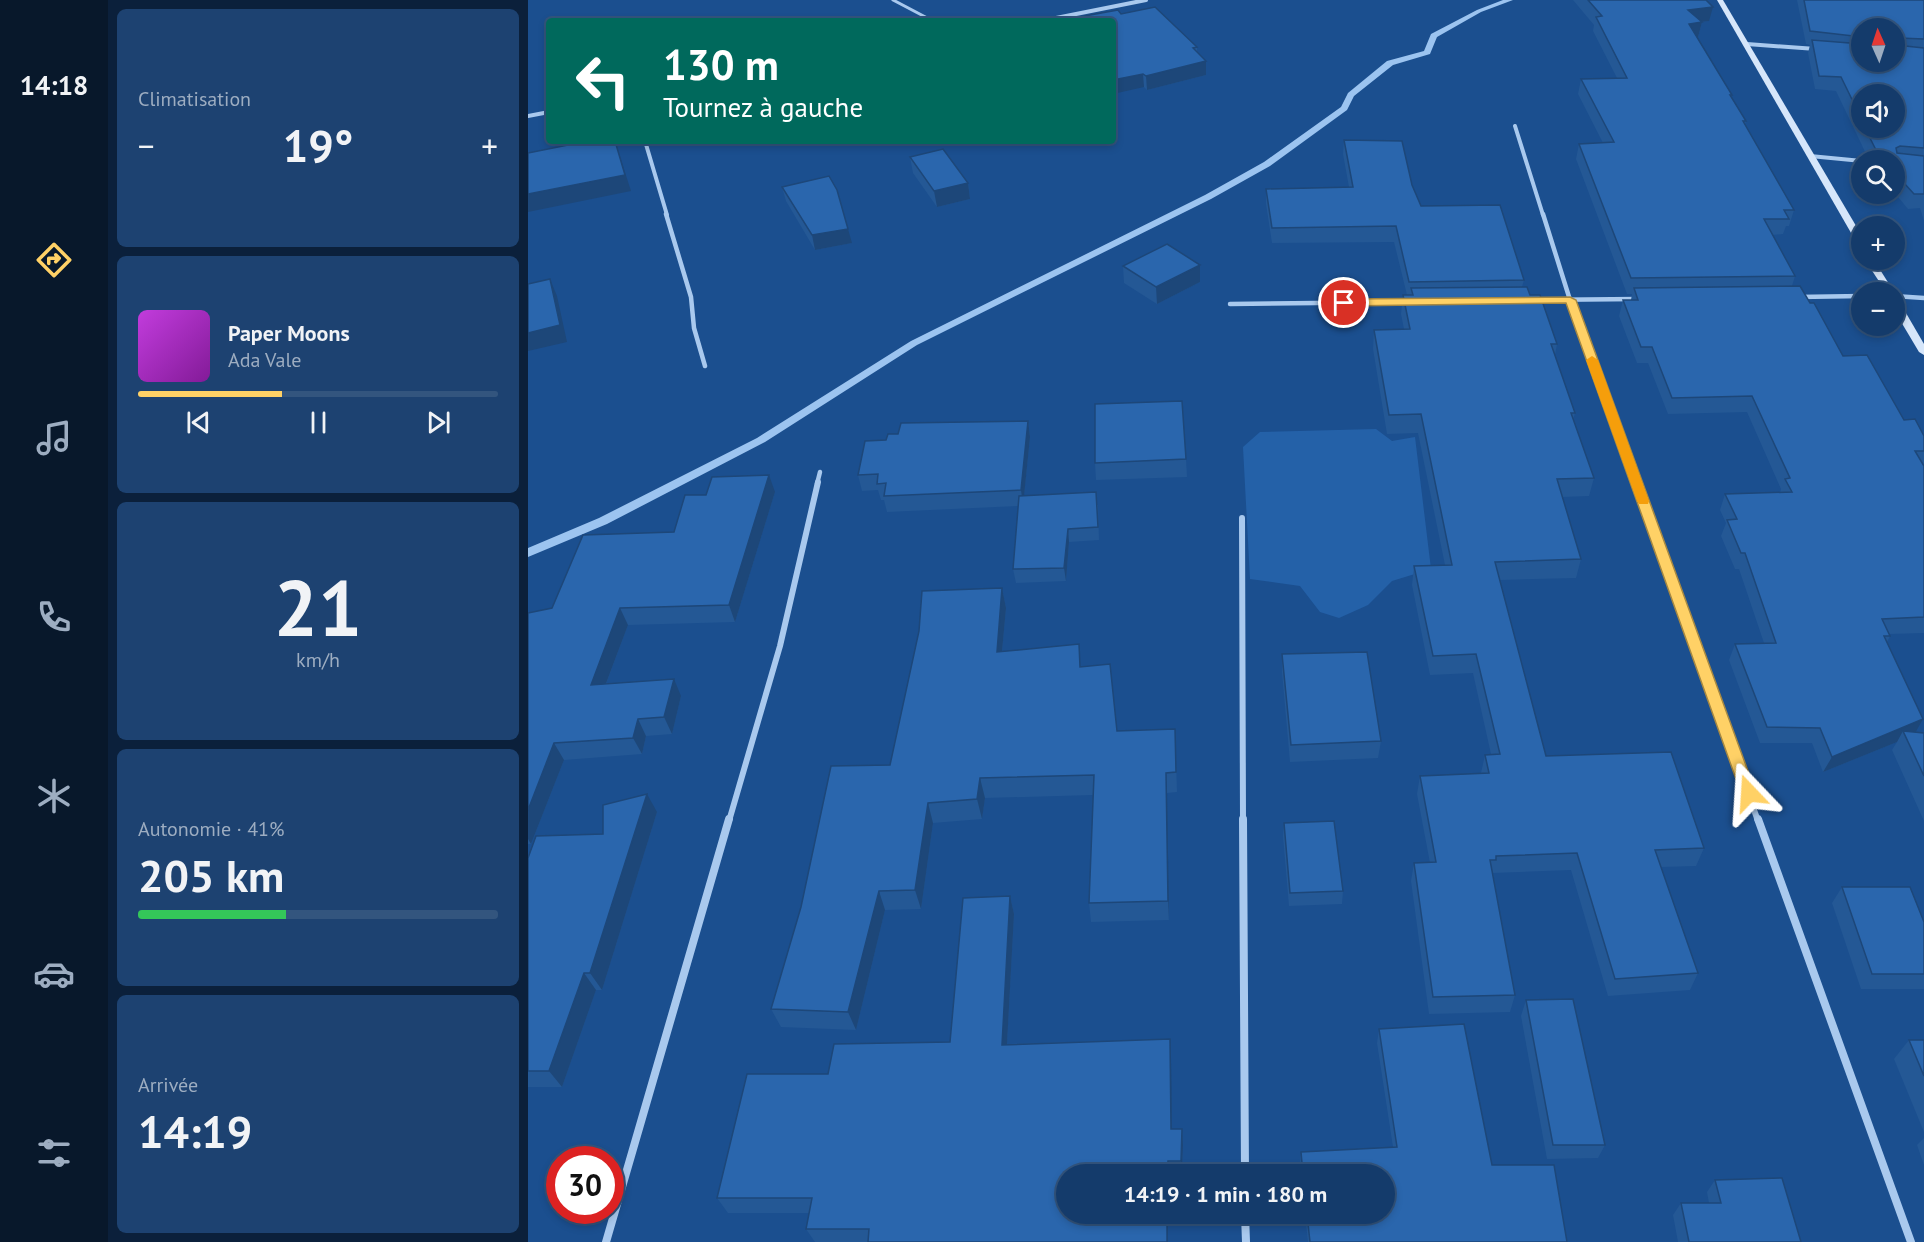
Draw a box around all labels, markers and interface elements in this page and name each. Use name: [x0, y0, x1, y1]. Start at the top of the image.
north arrow: [1851, 18, 1905, 72]
map controls: [1851, 18, 1905, 336]
text: 130 m: [663, 37, 779, 92]
icon: left: [564, 42, 642, 120]
text: 14:18: [20, 68, 88, 102]
button: sound: [1851, 84, 1905, 138]
text: Climatisation: [138, 86, 251, 112]
text: Tournez à gauche: [663, 90, 863, 124]
text: 19°: [283, 116, 353, 174]
text: −: [138, 124, 155, 167]
text: +: [481, 124, 498, 167]
button: search: [1851, 150, 1905, 204]
button: +: [1851, 216, 1905, 270]
icon: directions: [33, 239, 75, 281]
pin: [1318, 277, 1369, 328]
button: −: [1851, 282, 1905, 336]
icon: arrive: [1327, 286, 1360, 319]
text: Paper Moons: [228, 319, 350, 347]
text: Ada Vale: [228, 347, 301, 373]
icon: previous: [182, 406, 215, 439]
icon: pause: [302, 406, 335, 439]
icon: next: [422, 406, 455, 439]
icon: music: [33, 417, 75, 459]
text: 21: [274, 557, 362, 658]
icon: phone: [33, 596, 75, 638]
text: km/h: [296, 647, 340, 673]
position arrow: [1717, 761, 1781, 825]
icon: climate: [33, 775, 75, 817]
text: Autonomie · 41%: [138, 816, 284, 842]
text: 205 km: [138, 846, 284, 904]
icon: car: [33, 953, 75, 995]
text: Arrivée: [138, 1072, 198, 1098]
text: 14:19: [138, 1102, 252, 1160]
icon: filters: [33, 1132, 75, 1174]
speed limit sign: 30: [546, 1146, 624, 1224]
text: 14:19 · 1 min · 180 m: [1124, 1180, 1327, 1208]

